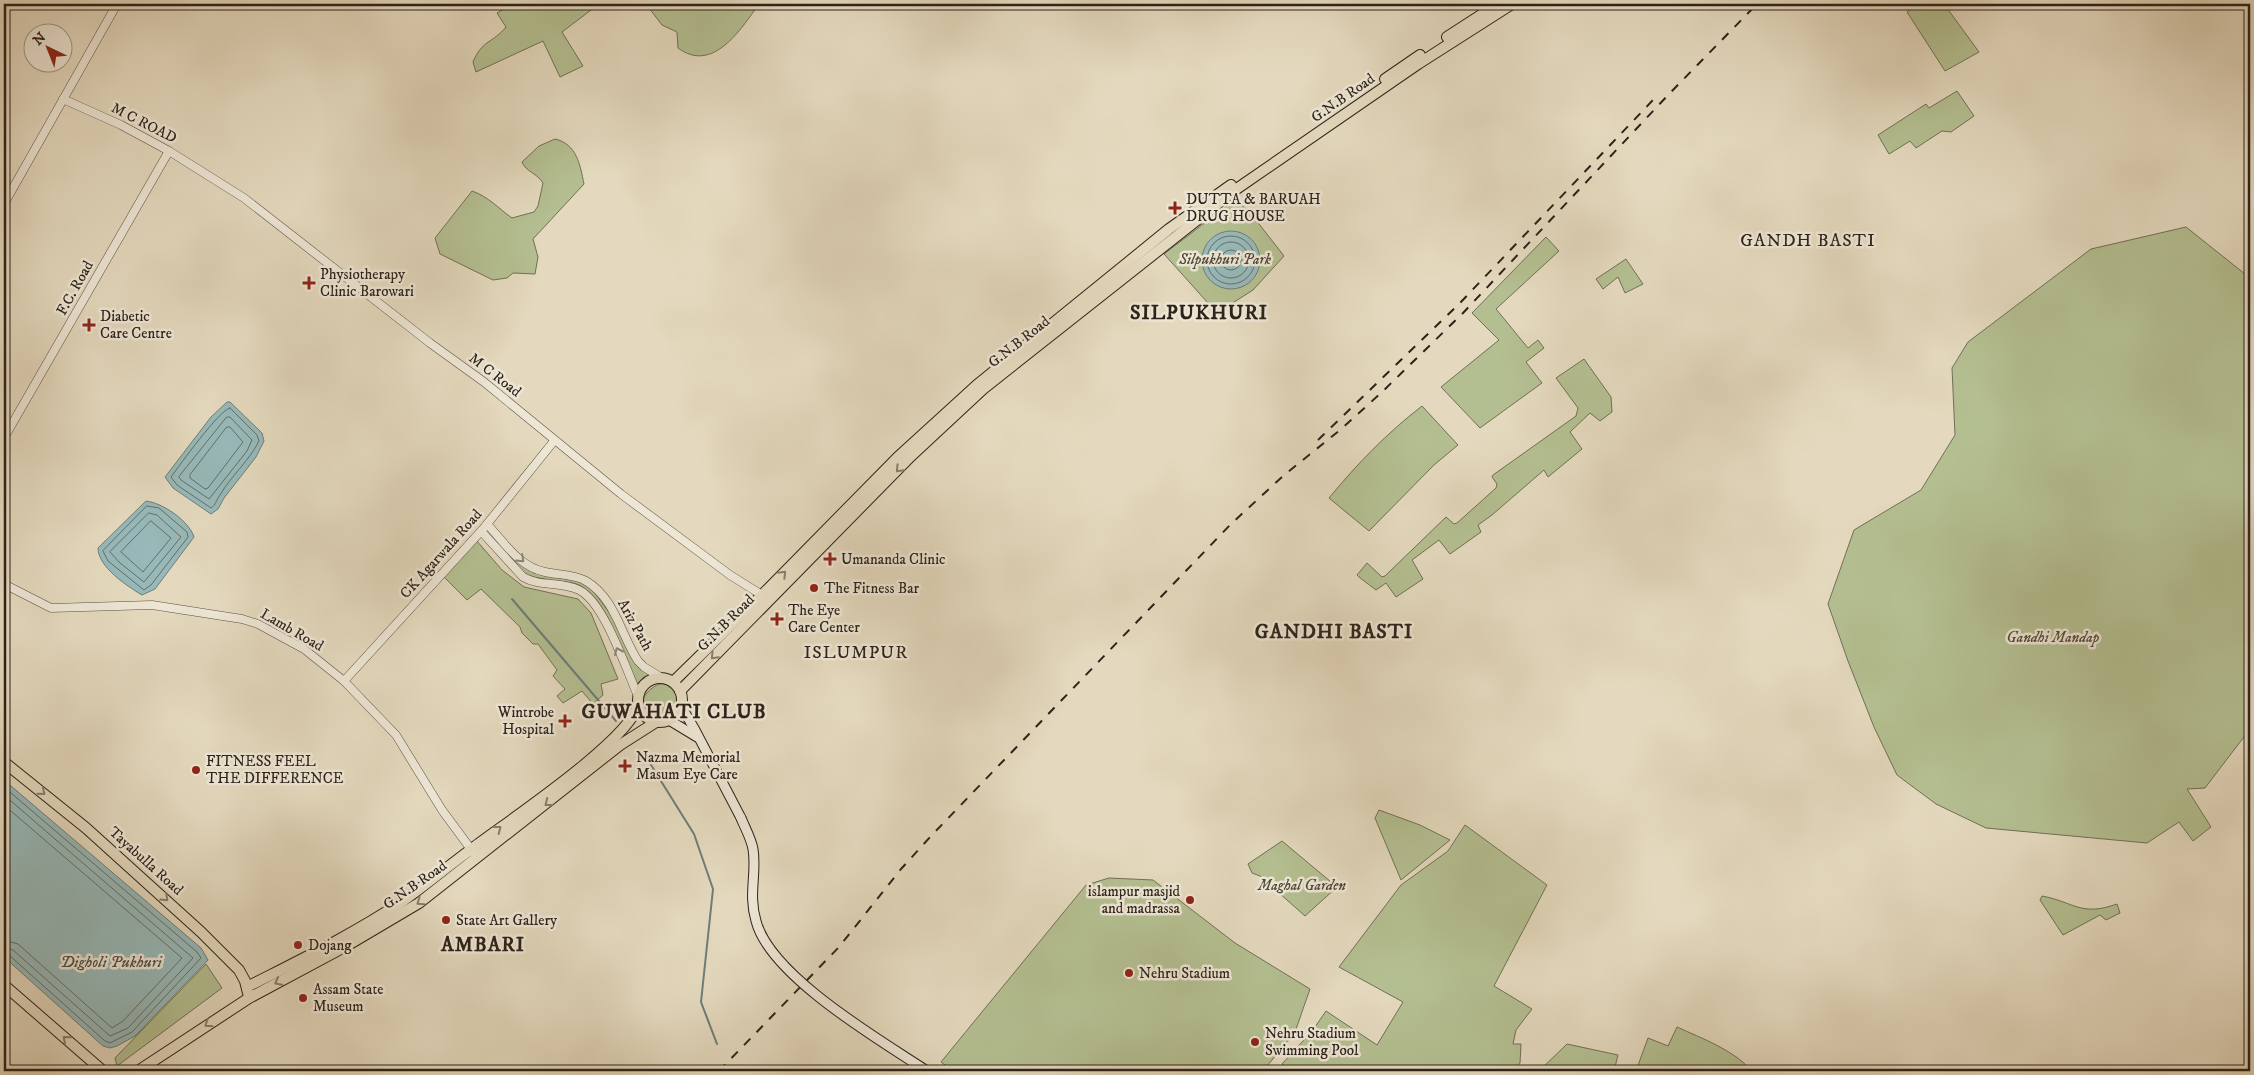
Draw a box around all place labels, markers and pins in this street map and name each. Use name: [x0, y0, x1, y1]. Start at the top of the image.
place label: DUTTA & BARUAH DRUG HOUSE: [1186, 190, 1321, 226]
marker: DUTTA & BARUAH DRUG HOUSE: [1168, 201, 1182, 215]
place label: Physiotherapy Clinic Barowari: [320, 265, 414, 301]
marker: Physiotherapy Clinic Barowari: [302, 276, 316, 290]
place label: Diabetic Care Centre: [100, 307, 172, 343]
marker: Diabetic Care Centre: [82, 318, 96, 332]
place label: Umananda Clinic: [841, 550, 946, 569]
marker: Umananda Clinic: [823, 552, 837, 566]
place label: The Fitness Bar: [824, 579, 920, 598]
marker: The Fitness Bar: [808, 582, 820, 594]
place label: The Eye Care Center: [788, 601, 860, 637]
marker: The Eye Care Center: [770, 612, 784, 626]
place label: Wintrobe Hospital: [497, 703, 554, 739]
marker: Wintrobe Hospital: [558, 714, 572, 728]
place label: Nazma Memorial Masum Eye Care: [636, 748, 741, 784]
place label: FITNESS FEEL THE DIFFERENCE: [206, 752, 344, 788]
marker: Nazma Memorial Masum Eye Care: [618, 759, 632, 773]
marker: FITNESS FEEL THE DIFFERENCE: [190, 764, 202, 776]
place label: islampur masjid and madrassa: [1088, 882, 1181, 918]
marker: islampur masjid and madrassa: [1184, 894, 1196, 906]
place label: State Art Gallery: [456, 911, 558, 930]
marker: State Art Gallery: [440, 914, 452, 926]
place label: Dojang: [308, 936, 352, 955]
marker: Dojang: [292, 939, 304, 951]
place label: Nehru Stadium: [1139, 964, 1230, 983]
marker: Nehru Stadium: [1123, 967, 1135, 979]
place label: Assam State Museum: [313, 980, 384, 1016]
marker: Assam State Museum: [297, 992, 309, 1004]
place label: Nehru Stadium Swimming Pool: [1265, 1024, 1359, 1060]
marker: Nehru Stadium Swimming Pool: [1249, 1036, 1261, 1048]

